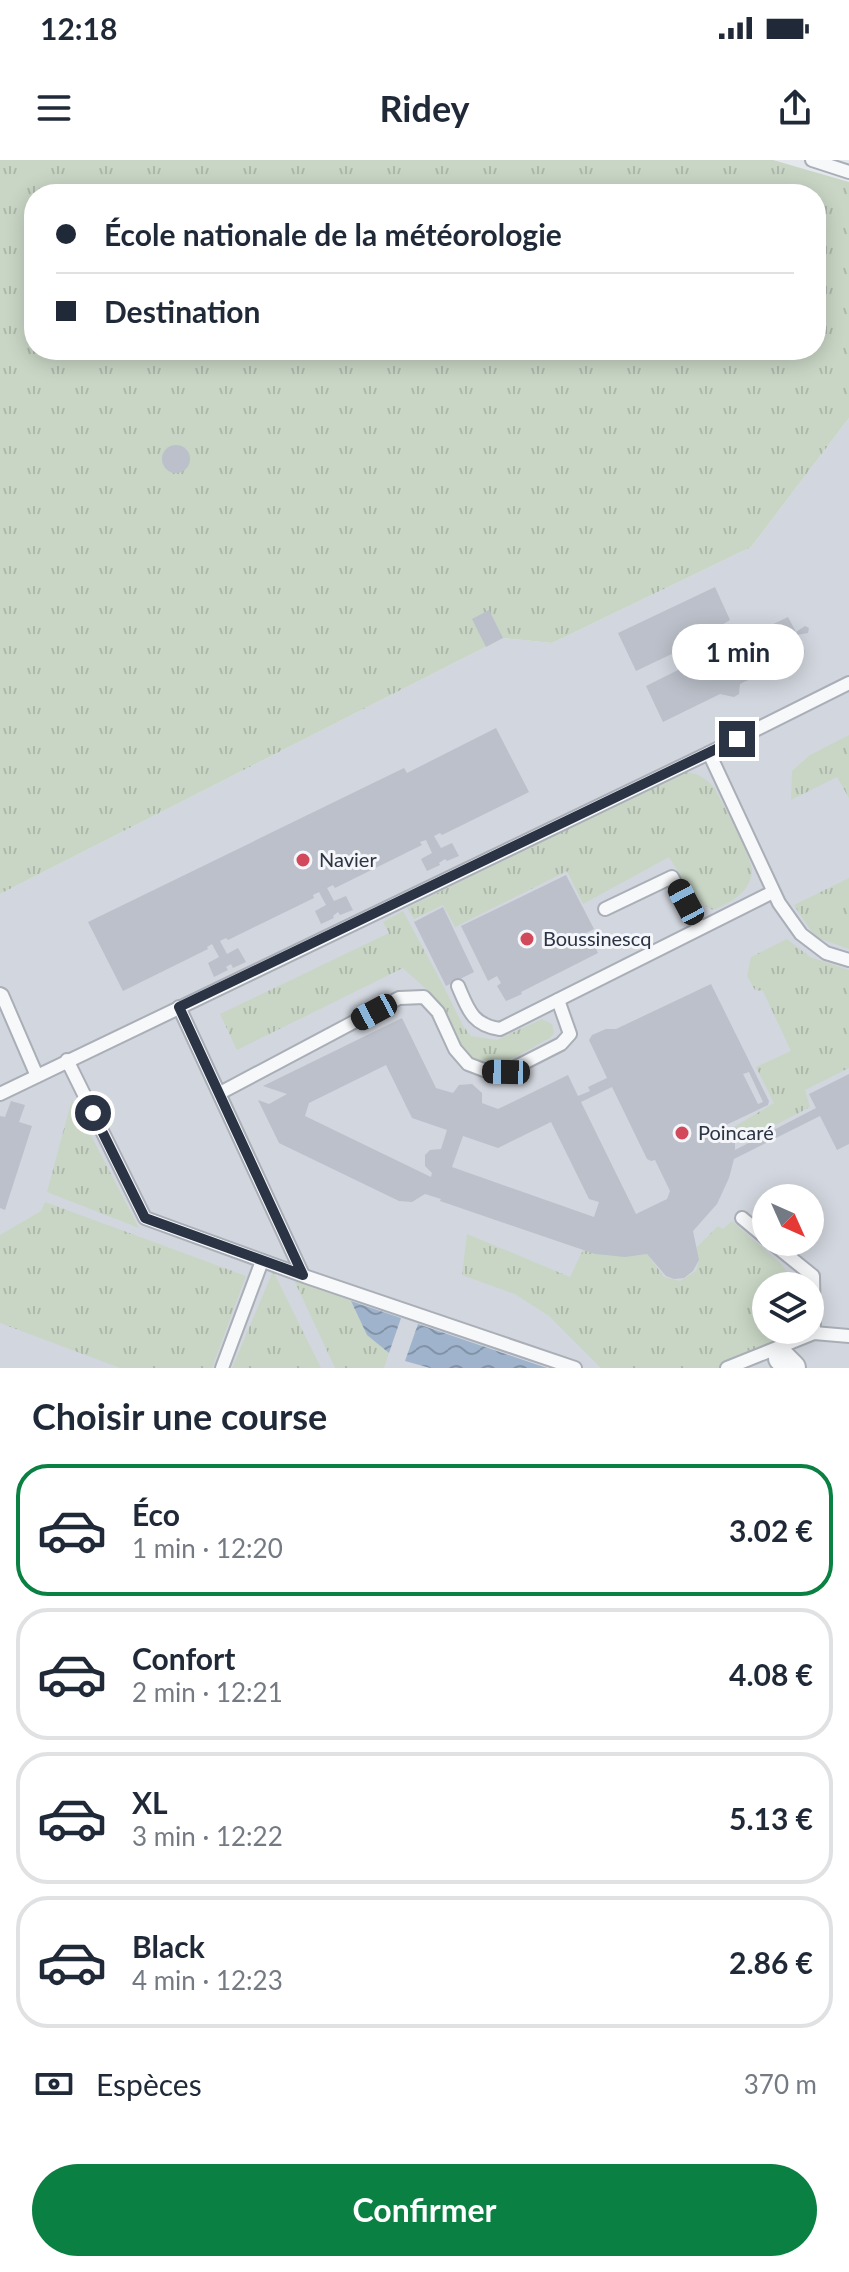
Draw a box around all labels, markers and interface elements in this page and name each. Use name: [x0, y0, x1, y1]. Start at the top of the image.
text: 12:18: [40, 10, 117, 46]
icon: menu: [32, 86, 76, 130]
text: Ridey: [379, 86, 470, 130]
icon: share: [773, 86, 817, 130]
text: École nationale de la météorologie: [104, 216, 562, 252]
text: Destination: [104, 293, 261, 329]
callout: 1 min: [671, 623, 803, 679]
text: 1 min: [706, 636, 770, 668]
route end: [719, 721, 755, 757]
place label: Navier: [319, 847, 377, 871]
marker: Navier: [294, 851, 312, 869]
car: [664, 875, 708, 929]
place label: Boussinescq: [543, 926, 651, 950]
marker: Boussinescq: [518, 930, 536, 948]
car: [347, 990, 401, 1034]
car: [482, 1060, 530, 1084]
route start: [75, 1095, 111, 1131]
place label: Poincaré: [698, 1120, 774, 1144]
marker: Poincaré: [673, 1124, 691, 1142]
north arrow: [752, 1184, 824, 1256]
map controls: [752, 1184, 824, 1344]
button: layers: [752, 1272, 824, 1344]
text: Choisir une course: [32, 1394, 327, 1438]
icon: car: [36, 1494, 108, 1566]
text: Éco: [132, 1496, 180, 1532]
text: 3.02 €: [729, 1512, 813, 1548]
text: 1 min · 12:20: [132, 1532, 283, 1564]
icon: car: [36, 1638, 108, 1710]
text: Confort: [132, 1640, 235, 1676]
text: 4.08 €: [729, 1656, 813, 1692]
text: 2 min · 12:21: [132, 1676, 283, 1708]
icon: car: [36, 1782, 108, 1854]
text: XL: [132, 1784, 168, 1820]
text: 5.13 €: [729, 1800, 813, 1836]
text: 3 min · 12:22: [132, 1820, 283, 1852]
icon: car: [36, 1926, 108, 1998]
text: Black: [132, 1928, 205, 1964]
text: 2.86 €: [729, 1944, 813, 1980]
text: 4 min · 12:23: [132, 1964, 283, 1996]
icon: cash: [32, 2062, 76, 2106]
text: Espèces: [96, 2066, 202, 2102]
text: 370 m: [744, 2068, 817, 2100]
button: Confirmer: [32, 2164, 817, 2256]

